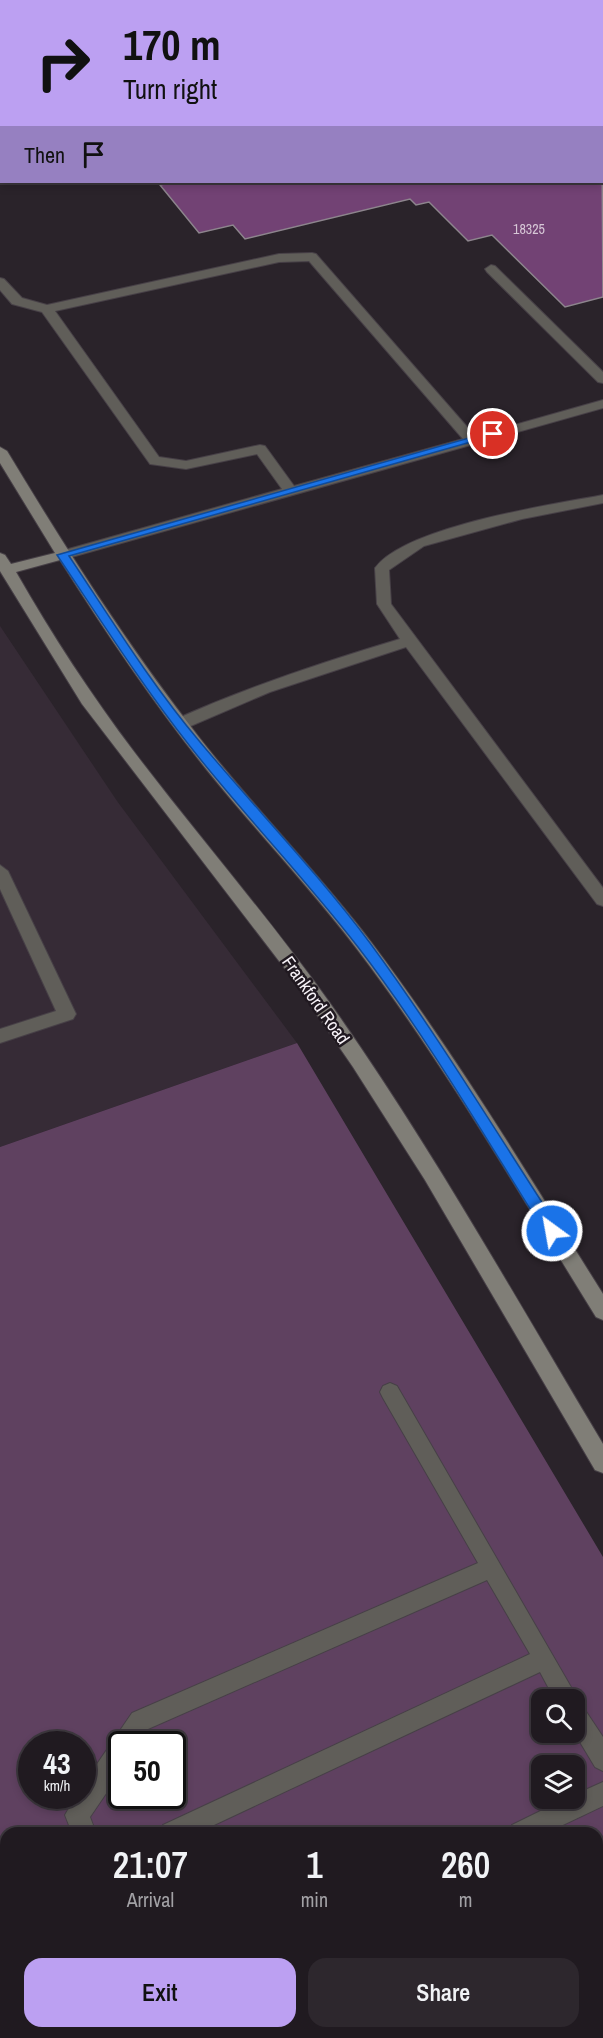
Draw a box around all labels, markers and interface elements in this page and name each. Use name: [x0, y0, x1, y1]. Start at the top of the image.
text: 170 m: [123, 17, 221, 73]
icon: right: [24, 24, 102, 102]
text: Turn right: [123, 71, 217, 107]
icon: arrive: [77, 138, 110, 171]
text: Then: [24, 140, 65, 170]
house number: 18325: [513, 220, 545, 238]
pin: [467, 408, 518, 459]
icon: arrive: [476, 417, 509, 450]
street label: Frankford Road: [276, 951, 356, 1049]
position arrow: [520, 1199, 584, 1263]
map controls: [531, 1689, 585, 1809]
button: search: [531, 1689, 585, 1743]
speed limit sign: 50: [108, 1731, 186, 1809]
text: 43: [43, 1743, 71, 1783]
button: layers: [531, 1755, 585, 1809]
text: km/h: [44, 1775, 70, 1796]
text: 21:07: [113, 1841, 188, 1889]
text: 1: [306, 1841, 323, 1889]
text: 260: [441, 1841, 490, 1889]
text: Arrival: [127, 1886, 174, 1913]
text: min: [301, 1886, 328, 1913]
text: m: [459, 1886, 472, 1913]
button: Exit: [24, 1958, 296, 2027]
button: Share: [308, 1958, 579, 2027]

